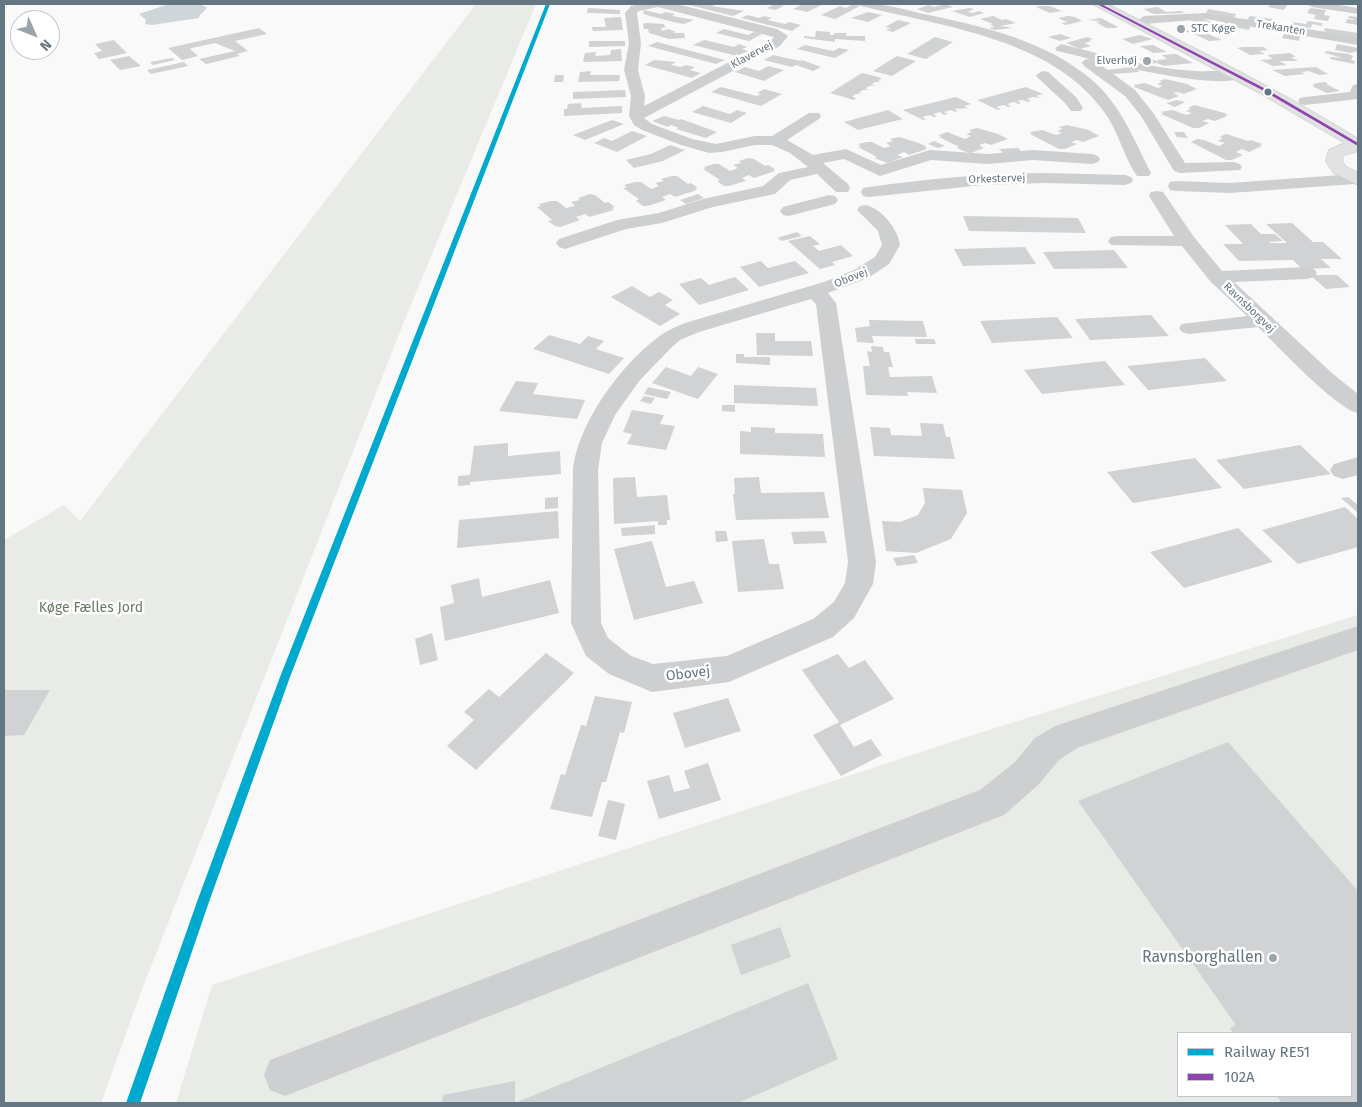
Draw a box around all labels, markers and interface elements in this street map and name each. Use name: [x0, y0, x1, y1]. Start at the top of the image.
north arrow: [10, 10, 60, 60]
street label: Trekanten: [1256, 18, 1306, 38]
place label: STC Køge: [1191, 22, 1235, 36]
marker: STC Køge: [1175, 23, 1187, 35]
text: N: [36, 36, 55, 54]
street label: Klavervej: [729, 38, 775, 72]
place label: Elverhøj: [1097, 54, 1137, 68]
marker: Elverhøj: [1141, 55, 1153, 67]
unlabelled marker: [1263, 87, 1273, 97]
street label: Orkestervej: [968, 171, 1026, 187]
street label: Obovej: [832, 265, 870, 291]
street label: Ravnsborgvej: [1220, 280, 1278, 336]
park label: Køge Fælles Jord: [39, 600, 143, 616]
street label: Obovej: [665, 663, 711, 685]
place label: Ravnsborghallen: [1142, 948, 1263, 968]
marker: Ravnsborghallen: [1267, 952, 1279, 964]
legend: [1177, 1032, 1352, 1097]
text: Railway RE51: [1224, 1043, 1310, 1061]
text: 102A: [1224, 1068, 1255, 1086]

